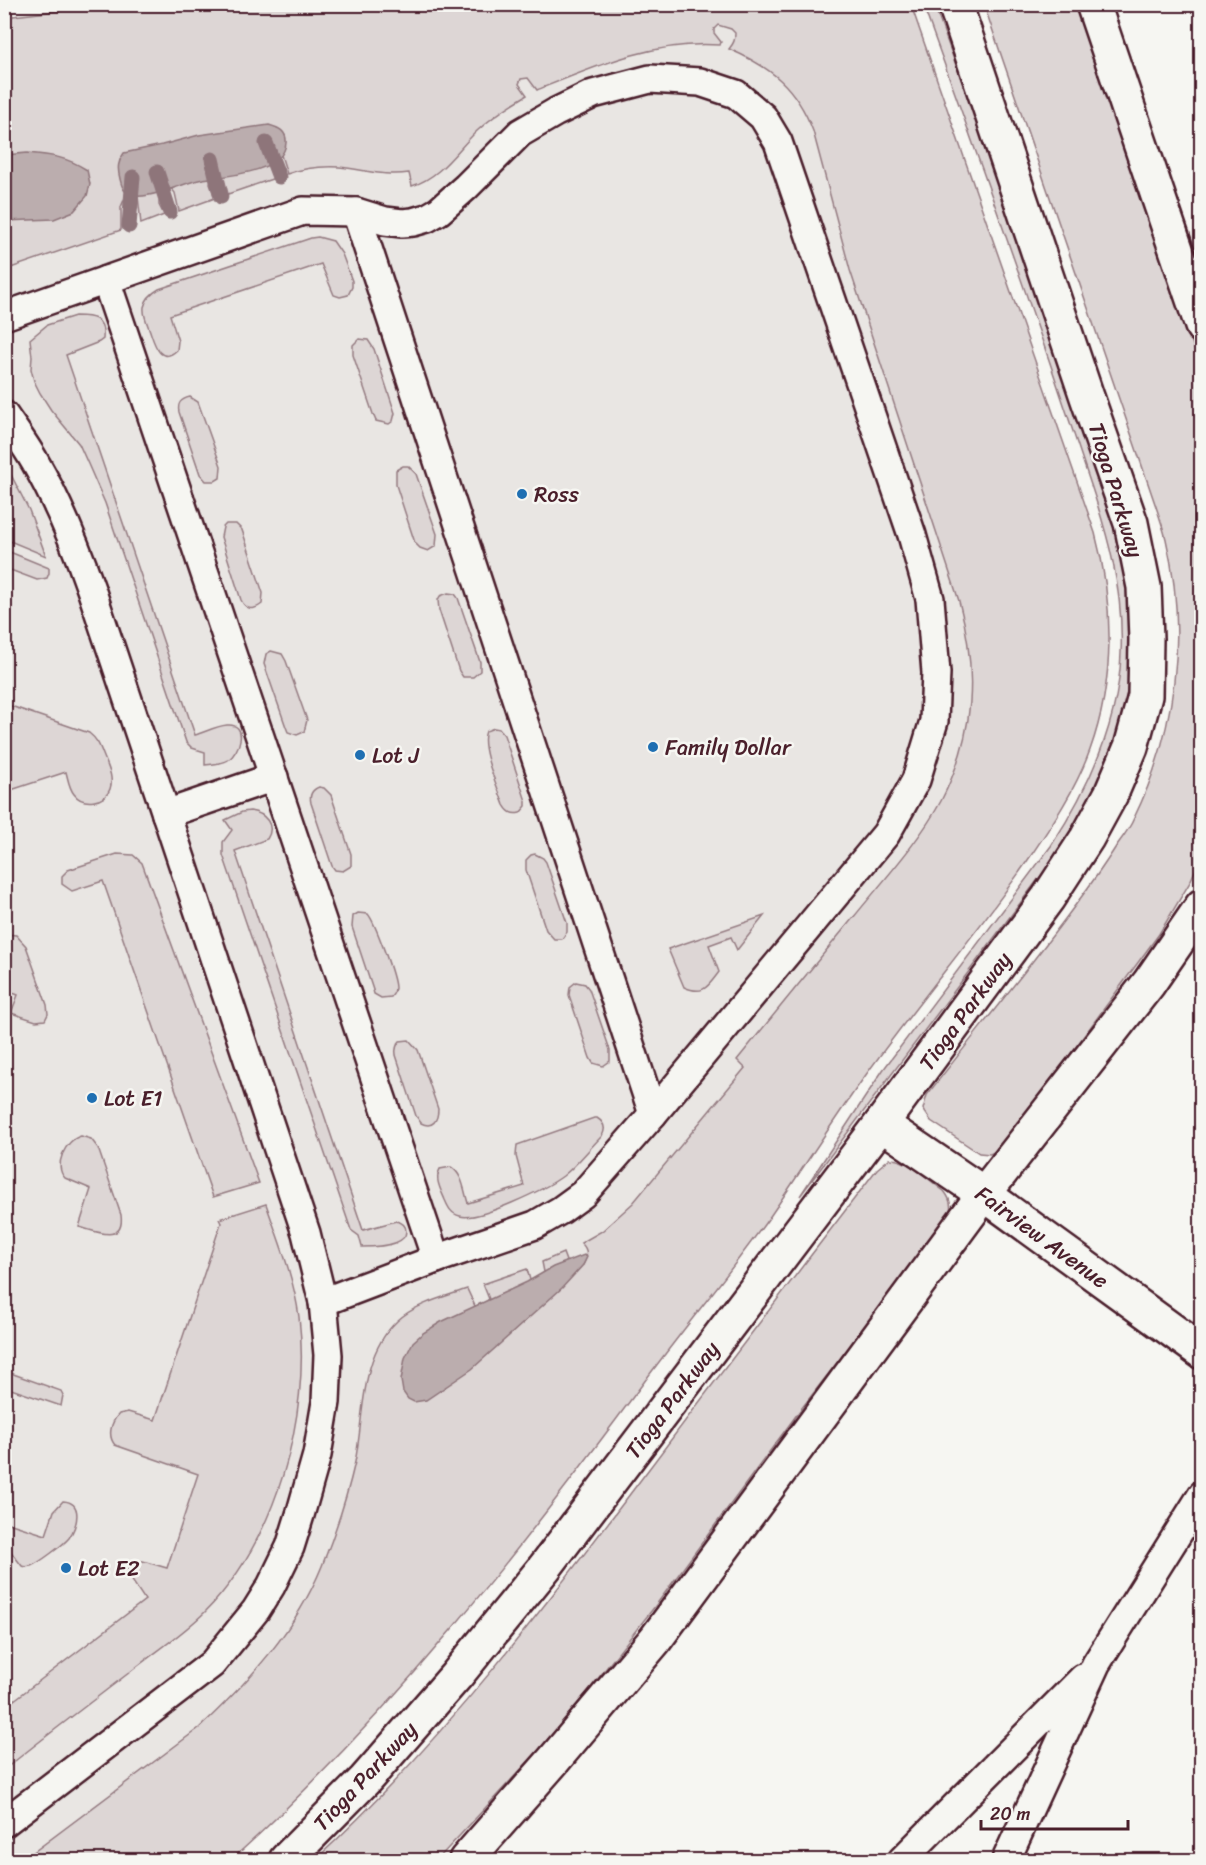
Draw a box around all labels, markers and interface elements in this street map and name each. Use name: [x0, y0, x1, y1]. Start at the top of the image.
street label: Tioga Parkway: [1077, 418, 1155, 563]
place label: Ross: [534, 475, 580, 514]
marker: Ross: [515, 487, 529, 501]
place label: Family Dollar: [665, 728, 792, 767]
place label: Lot J: [372, 736, 420, 775]
marker: Family Dollar: [646, 740, 660, 754]
marker: Lot J: [353, 748, 367, 762]
street label: Tioga Parkway: [908, 943, 1022, 1079]
place label: Lot E1: [104, 1079, 162, 1118]
marker: Lot E1: [85, 1091, 99, 1105]
street label: Fairview Avenue: [967, 1175, 1117, 1299]
street label: Tioga Parkway: [614, 1332, 730, 1468]
place label: Lot E2: [78, 1549, 140, 1588]
marker: Lot E2: [59, 1561, 73, 1575]
street label: Tioga Parkway: [303, 1711, 427, 1840]
scale bar: [981, 1793, 1128, 1831]
text: 20 m: [990, 1798, 1030, 1830]

